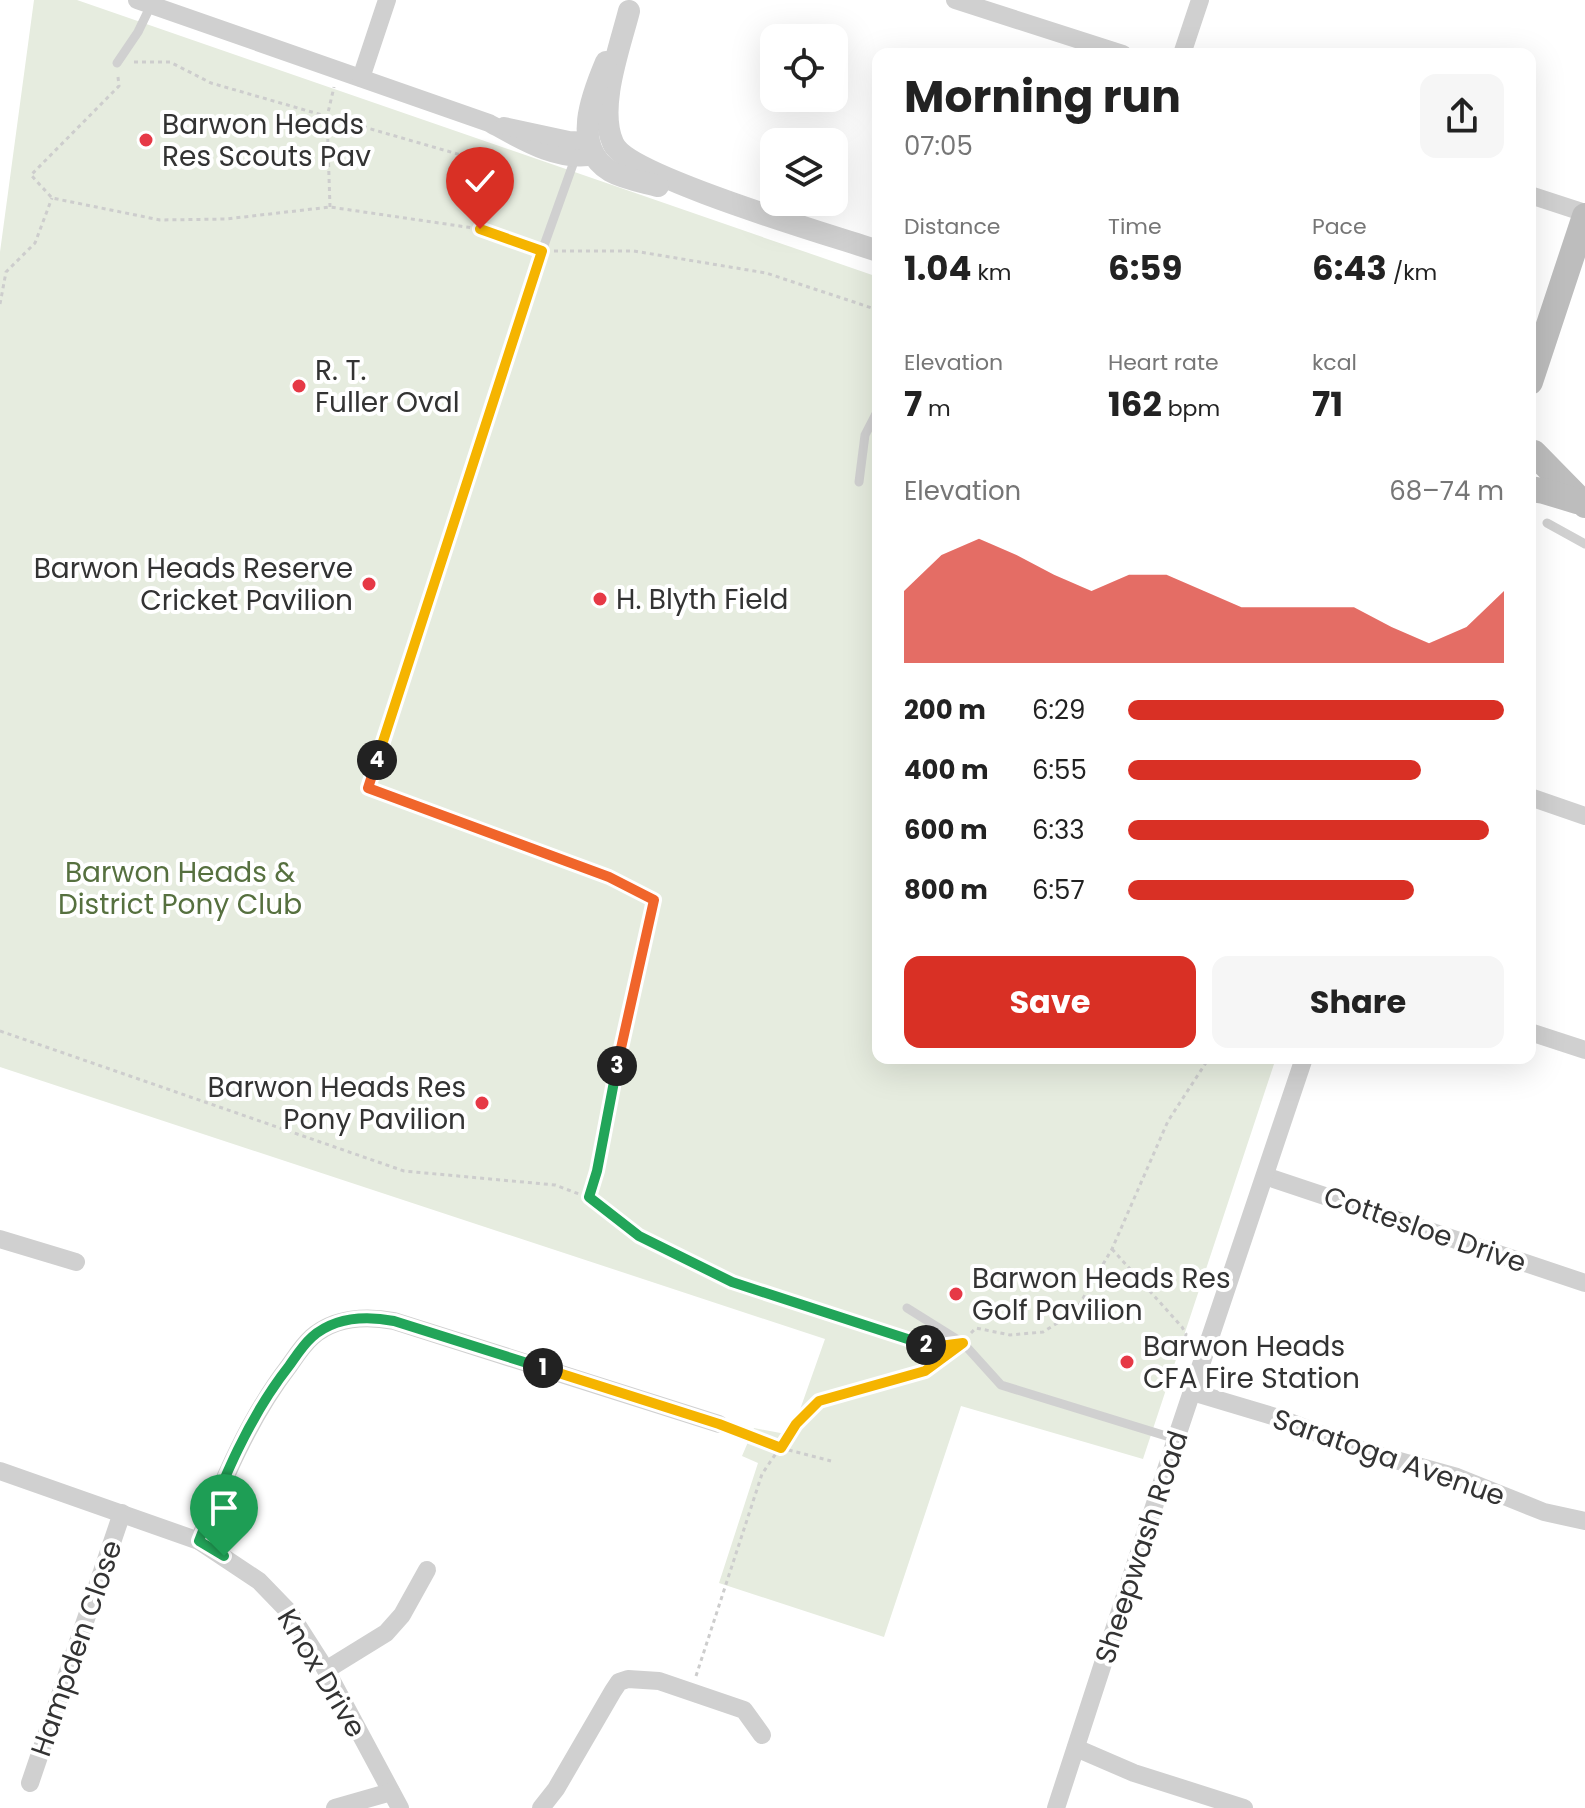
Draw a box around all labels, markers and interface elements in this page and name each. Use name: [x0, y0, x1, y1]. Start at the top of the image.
map controls: [760, 24, 848, 216]
button: locate: [760, 24, 848, 112]
text: Morning run: [904, 66, 1181, 127]
button: share: [1420, 74, 1504, 158]
place label: Barwon Heads Res Scouts Pav: [162, 105, 371, 176]
button: layers: [760, 128, 848, 216]
text: 07:05: [904, 128, 973, 164]
marker: Barwon Heads Res Scouts Pav: [137, 131, 155, 149]
pin: [446, 147, 514, 229]
icon: check: [458, 159, 502, 203]
text: Distance: [904, 211, 1000, 242]
text: Time: [1108, 211, 1162, 242]
text: Pace: [1312, 211, 1367, 242]
text: 1.04: [904, 244, 972, 292]
text: 6:59: [1108, 244, 1182, 292]
text: 6:43: [1312, 244, 1387, 292]
text: km: [972, 257, 1011, 288]
text: /km: [1387, 257, 1437, 288]
text: Elevation: [904, 347, 1003, 378]
text: Heart rate: [1108, 347, 1219, 378]
text: kcal: [1312, 347, 1357, 378]
place label: R. T. Fuller Oval: [315, 351, 460, 422]
marker: R. T. Fuller Oval: [290, 377, 308, 395]
text: 7: [904, 380, 922, 428]
text: 162: [1108, 380, 1162, 428]
text: 71: [1312, 380, 1343, 428]
text: m: [922, 393, 951, 424]
text: bpm: [1162, 393, 1220, 424]
text: Elevation: [904, 473, 1021, 509]
text: 68–74 m: [1389, 473, 1504, 509]
place label: Barwon Heads Reserve Cricket Pavilion: [34, 549, 353, 620]
marker: Barwon Heads Reserve Cricket Pavilion: [360, 575, 378, 593]
place label: H. Blyth Field: [616, 580, 788, 619]
marker: H. Blyth Field: [591, 590, 609, 608]
text: 200 m: [904, 692, 986, 728]
text: 6:29: [1032, 692, 1085, 728]
pin: 4: [357, 740, 397, 780]
text: 4: [370, 744, 384, 775]
text: 400 m: [904, 752, 989, 788]
text: 6:55: [1032, 752, 1087, 788]
text: 600 m: [904, 812, 988, 848]
text: 6:33: [1032, 812, 1085, 848]
park label: Barwon Heads & District Pony Club: [58, 853, 302, 924]
text: 800 m: [904, 872, 988, 908]
text: 6:57: [1032, 872, 1085, 908]
button: Save: [904, 956, 1196, 1048]
button: Share: [1212, 956, 1504, 1048]
pin: 3: [597, 1046, 637, 1086]
text: 3: [610, 1050, 624, 1081]
place label: Barwon Heads Res Pony Pavilion: [208, 1068, 466, 1139]
marker: Barwon Heads Res Pony Pavilion: [473, 1094, 491, 1112]
street label: Cottesloe Drive: [1318, 1177, 1531, 1282]
place label: Barwon Heads Res Golf Pavilion: [972, 1259, 1231, 1330]
marker: Barwon Heads Res Golf Pavilion: [947, 1285, 965, 1303]
pin: 2: [906, 1325, 946, 1365]
place label: Barwon Heads CFA Fire Station: [1143, 1327, 1360, 1398]
text: 2: [920, 1329, 932, 1360]
pin: 1: [523, 1348, 563, 1388]
text: 1: [539, 1352, 547, 1383]
marker: Barwon Heads CFA Fire Station: [1118, 1353, 1136, 1371]
street label: Saratoga Avenue: [1267, 1399, 1510, 1516]
street label: Sheepwash Road: [1085, 1426, 1198, 1669]
pin: [190, 1474, 258, 1556]
icon: arrive: [202, 1486, 246, 1530]
street label: Hampden Close: [21, 1535, 132, 1761]
street label: Knox Drive: [268, 1602, 375, 1745]

